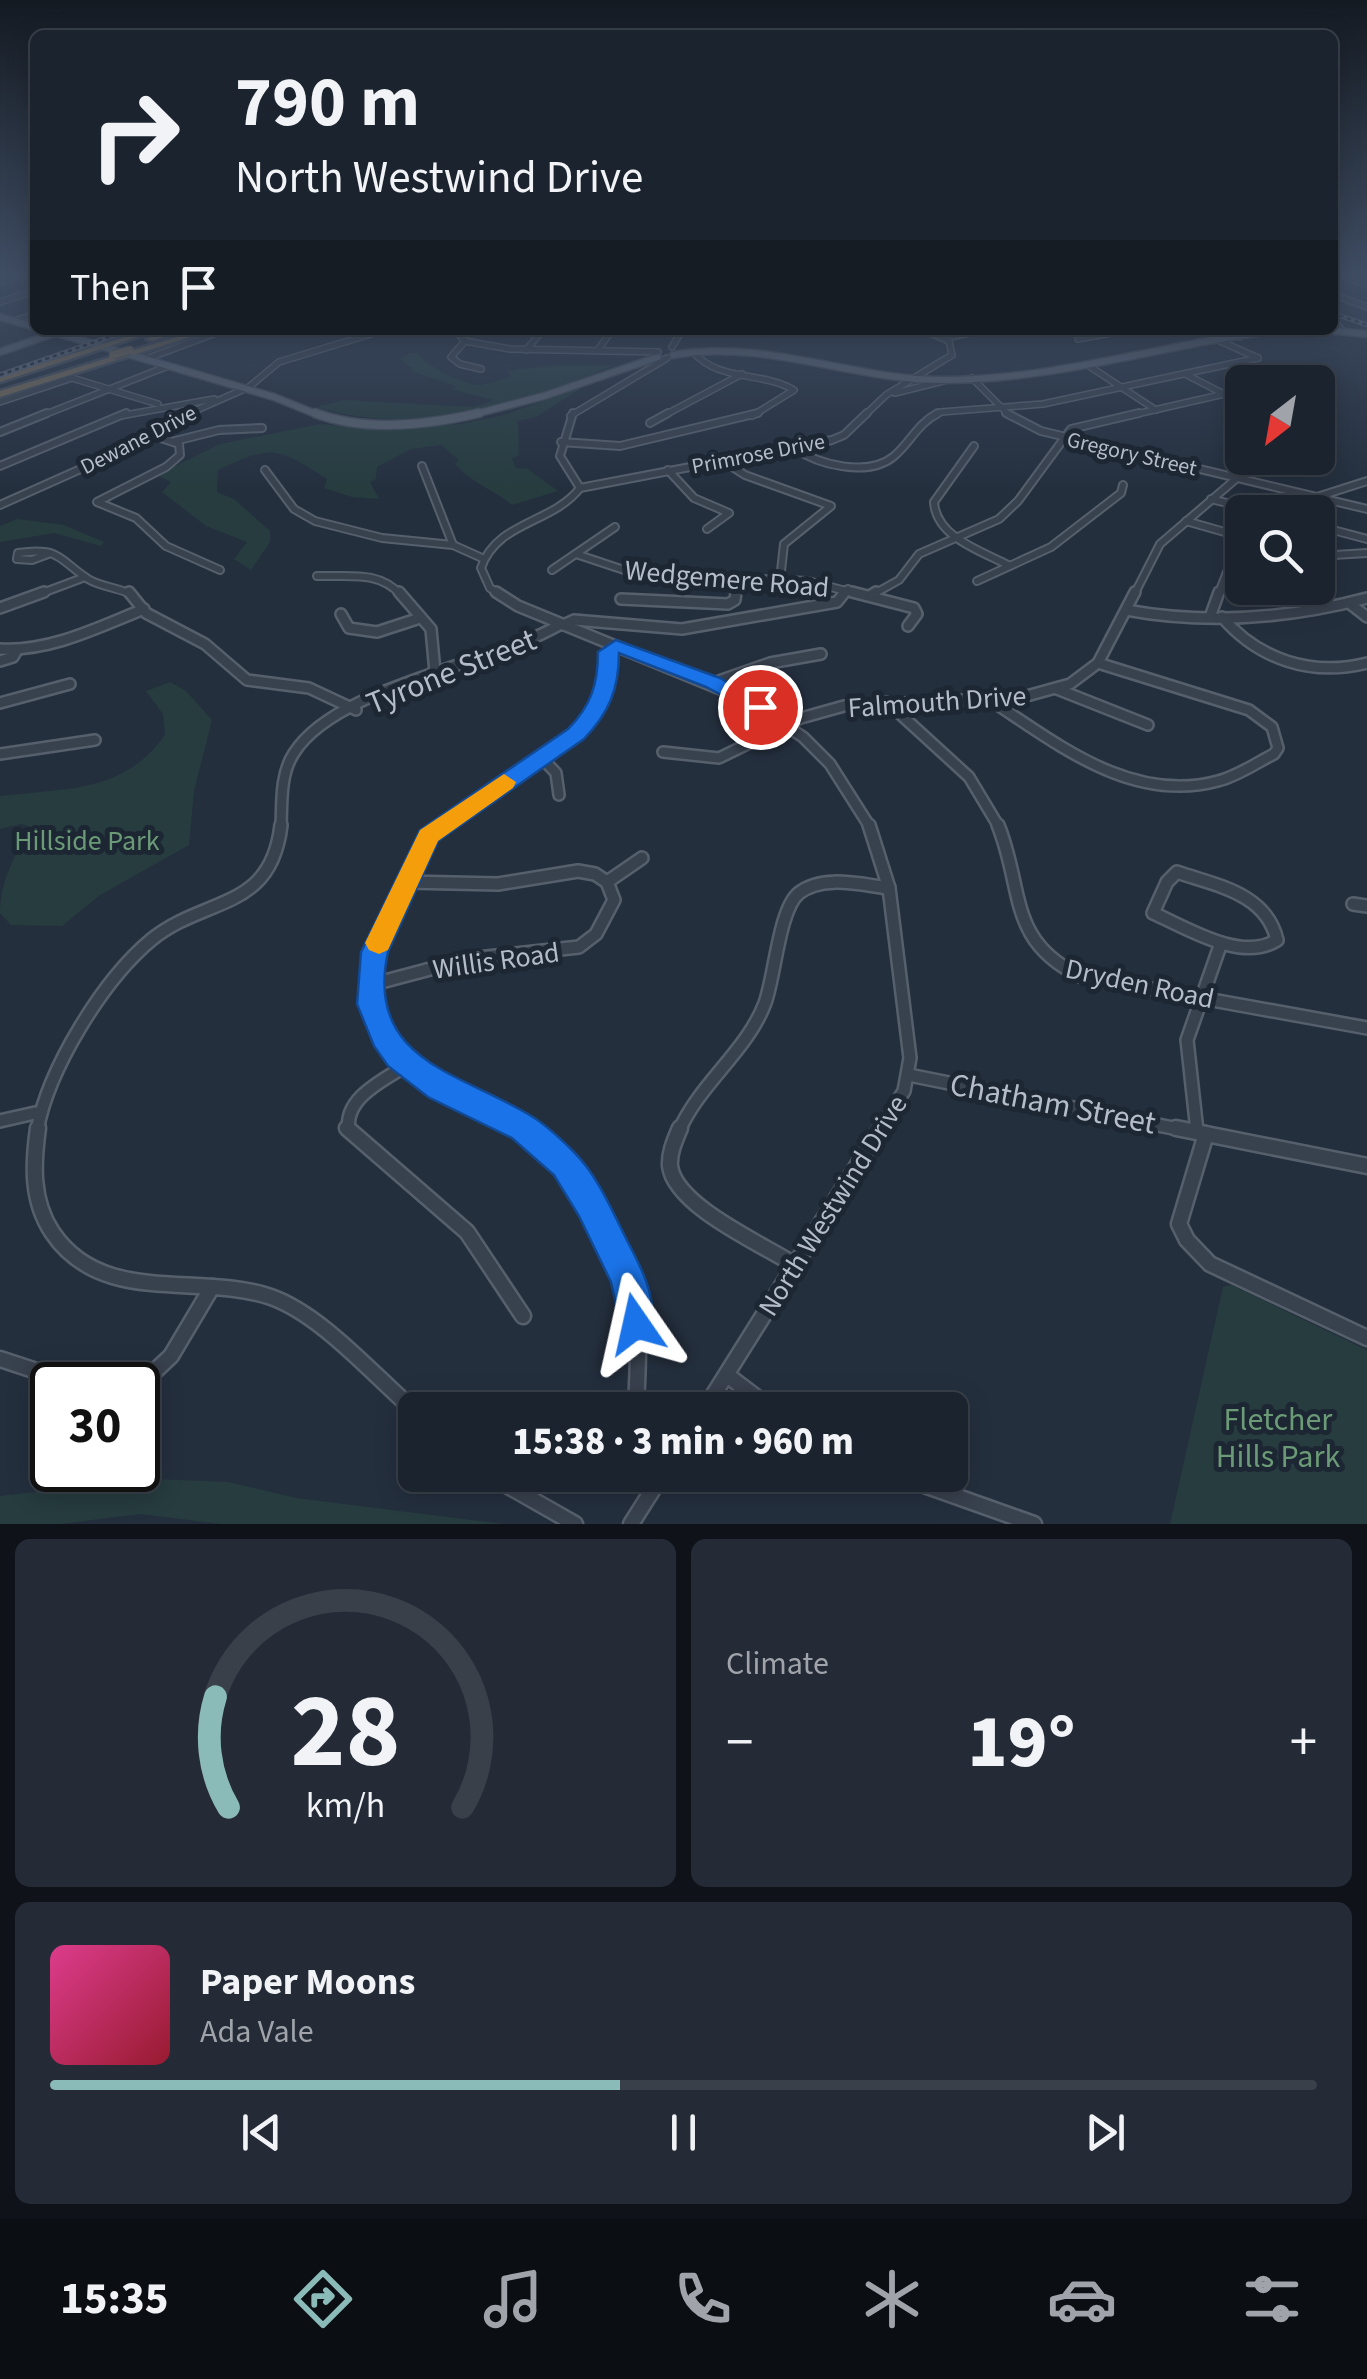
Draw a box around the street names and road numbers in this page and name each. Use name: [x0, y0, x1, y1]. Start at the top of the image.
street label: Dewane Drive: [75, 397, 202, 483]
street label: Gregory Street: [1064, 423, 1200, 485]
street label: Primrose Drive: [689, 425, 828, 483]
street label: Wedgemere Road: [623, 550, 831, 608]
street label: Tyrone Street: [360, 617, 543, 727]
street label: Falmouth Drive: [847, 676, 1028, 728]
street label: Willis Road: [430, 932, 562, 990]
street label: Dryden Road: [1062, 949, 1218, 1019]
street label: Chatham Street: [946, 1061, 1160, 1147]
street label: North Westwind Drive: [749, 1087, 917, 1324]

